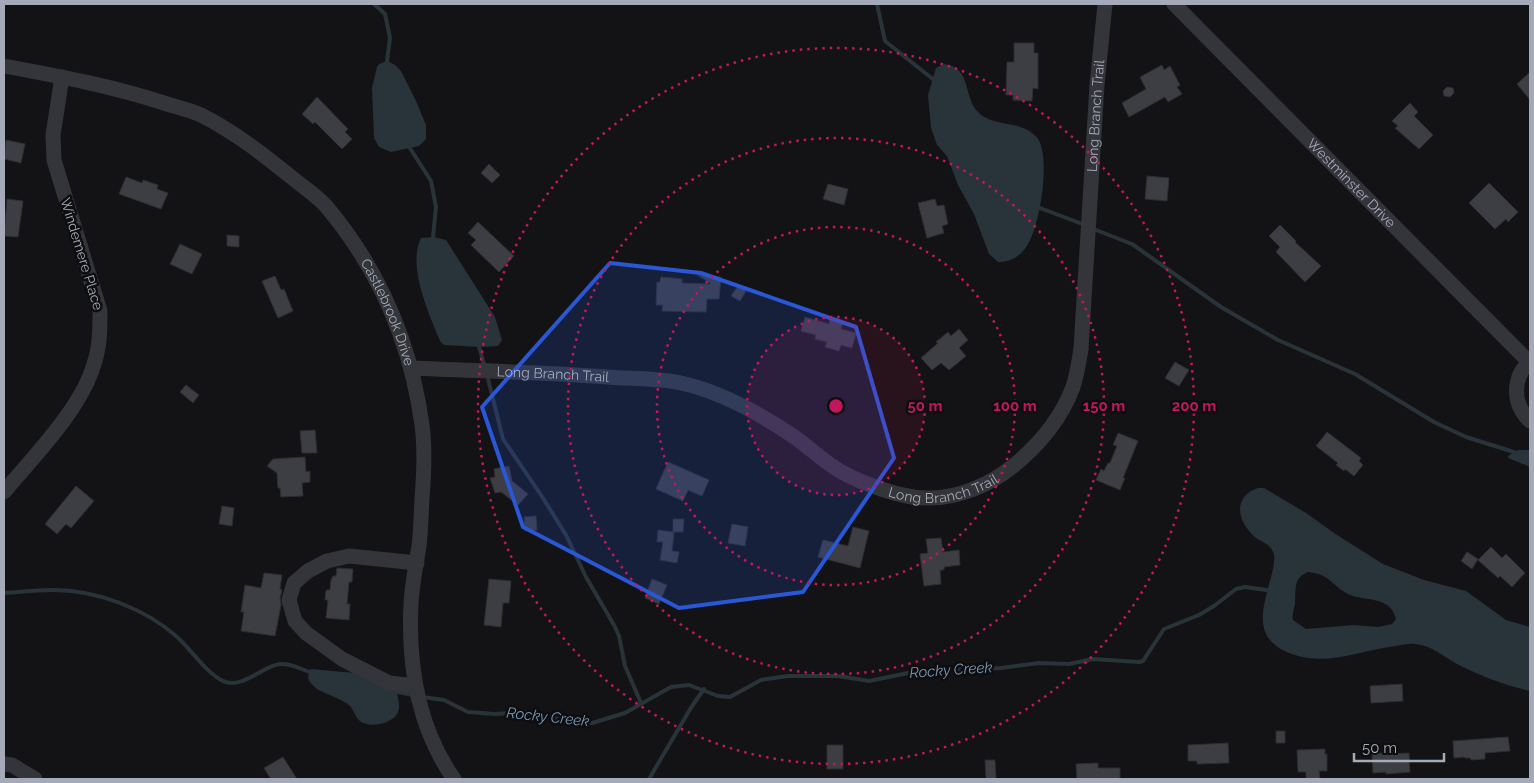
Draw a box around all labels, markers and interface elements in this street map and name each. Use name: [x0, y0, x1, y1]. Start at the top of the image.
street label: Long Branch Trail: [1084, 59, 1107, 173]
street label: Westminster Drive: [1304, 135, 1399, 231]
street label: Windemere Place: [57, 196, 107, 312]
street label: Castlebrook Drive: [358, 256, 417, 367]
street label: Long Branch Trail: [496, 363, 610, 385]
centre of rings: [827, 397, 845, 415]
text: 50 m: [907, 397, 943, 415]
text: 100 m: [993, 397, 1037, 415]
text: 150 m: [1083, 397, 1125, 415]
text: 200 m: [1172, 397, 1216, 415]
street label: Long Branch Trail: [887, 471, 1001, 506]
water label: Rocky Creek: [909, 658, 993, 682]
water label: Rocky Creek: [506, 704, 590, 730]
scale bar: [1354, 730, 1444, 762]
text: 50 m: [1362, 739, 1397, 757]

